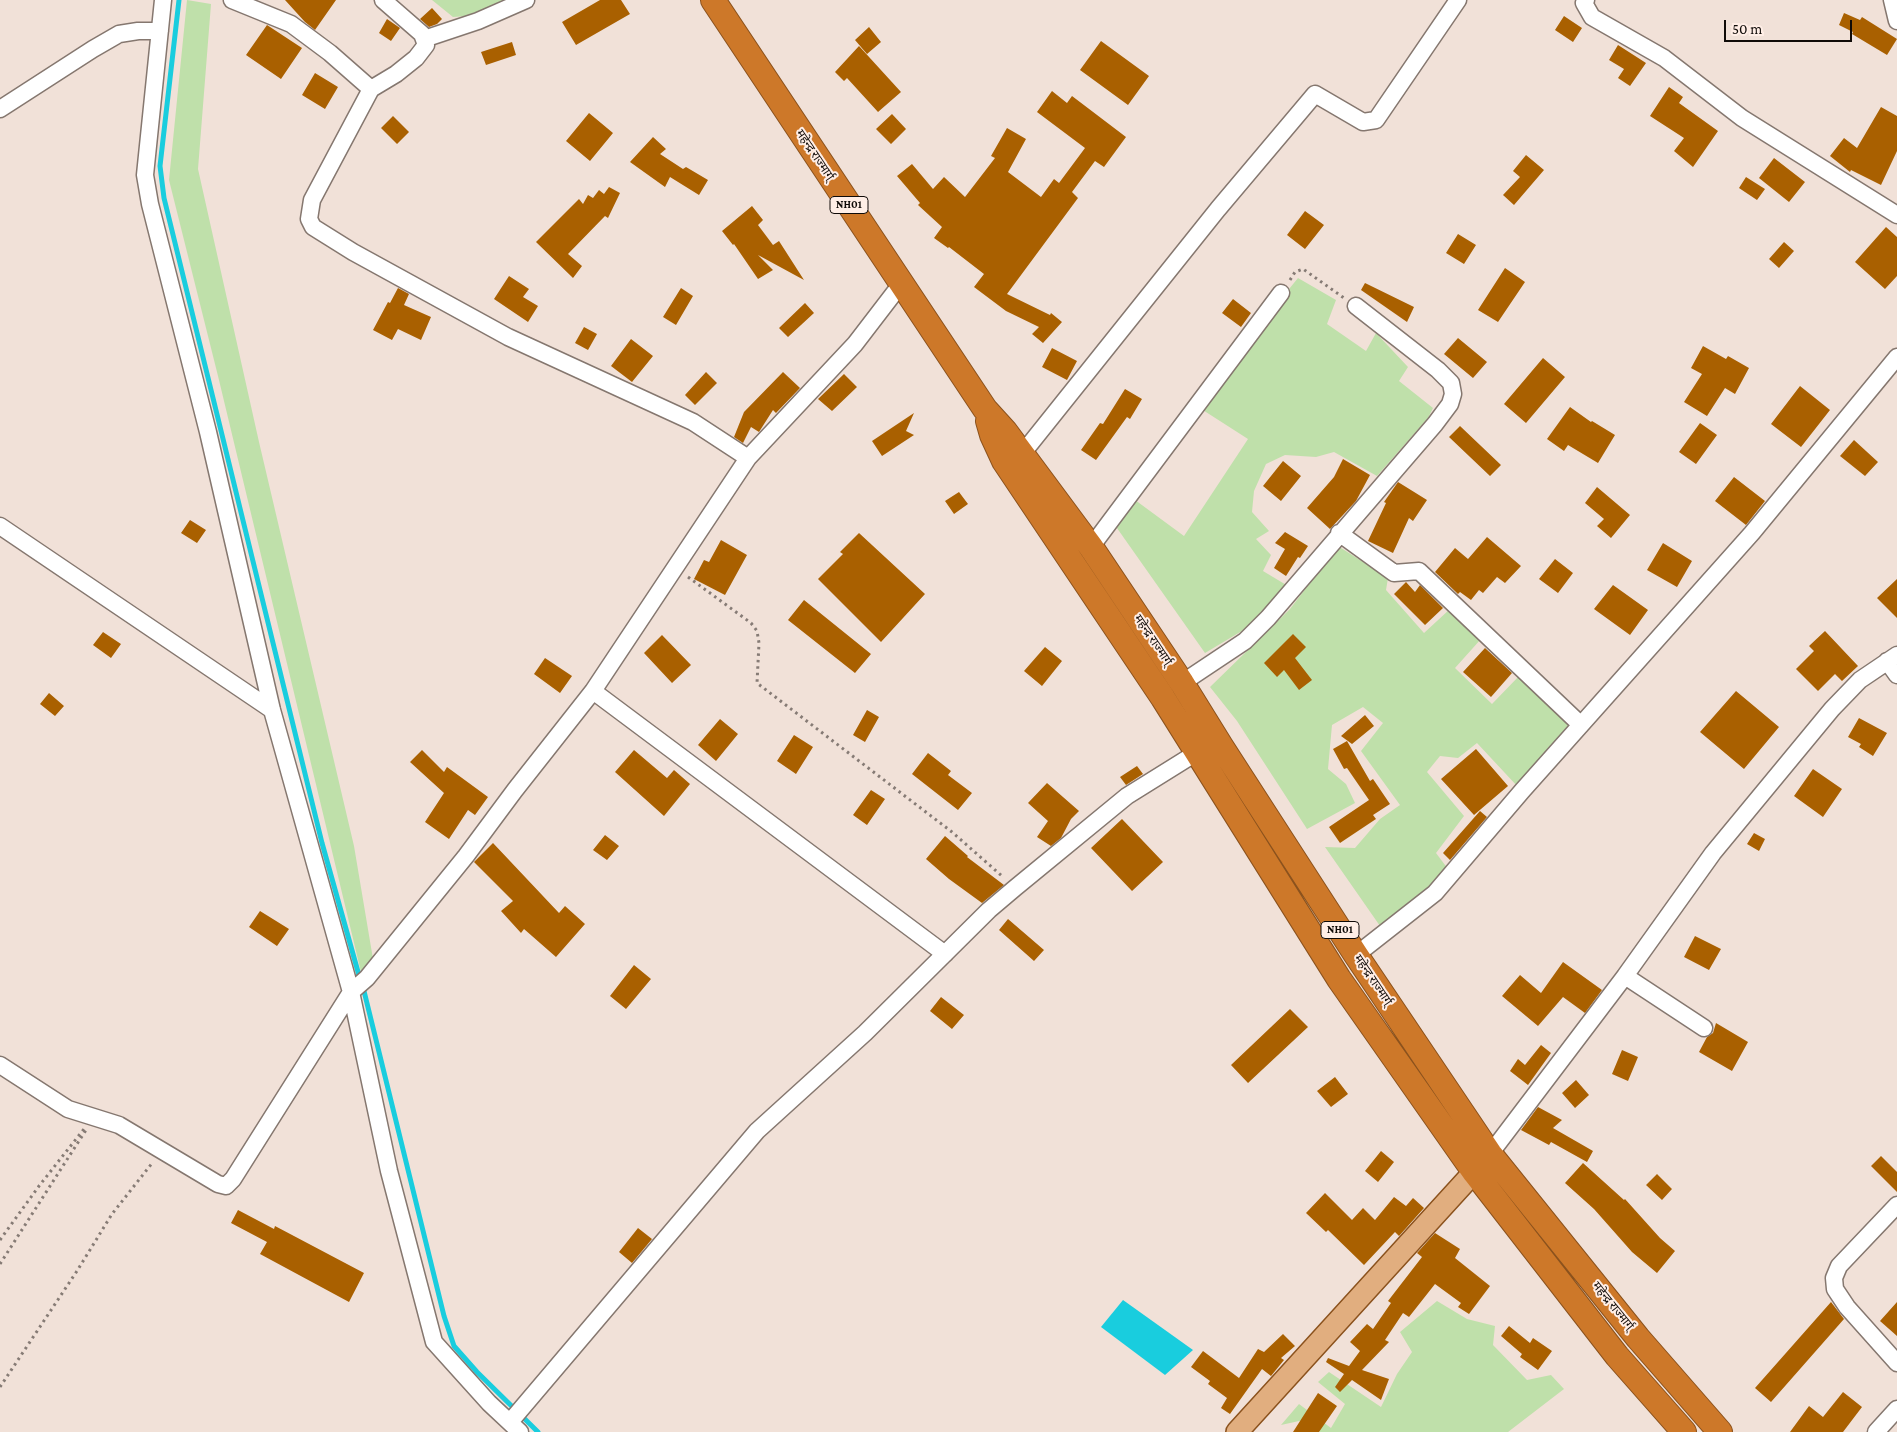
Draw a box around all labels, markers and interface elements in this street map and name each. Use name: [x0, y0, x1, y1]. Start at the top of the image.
scale bar: [1727, 10, 1854, 42]
text: 50 m: [1732, 21, 1762, 37]
street label: महेन्द्र राज्मार्ग्: [793, 127, 837, 183]
road number: NH01: [830, 196, 868, 214]
street label: महेन्द्र राज्मार्ग्: [1131, 612, 1175, 668]
road number: NH01: [1321, 922, 1359, 938]
street label: महेन्द्र राज्मार्ग्: [1351, 952, 1395, 1008]
street label: महेन्द्र राज्मार्ग्: [1589, 1279, 1637, 1333]

